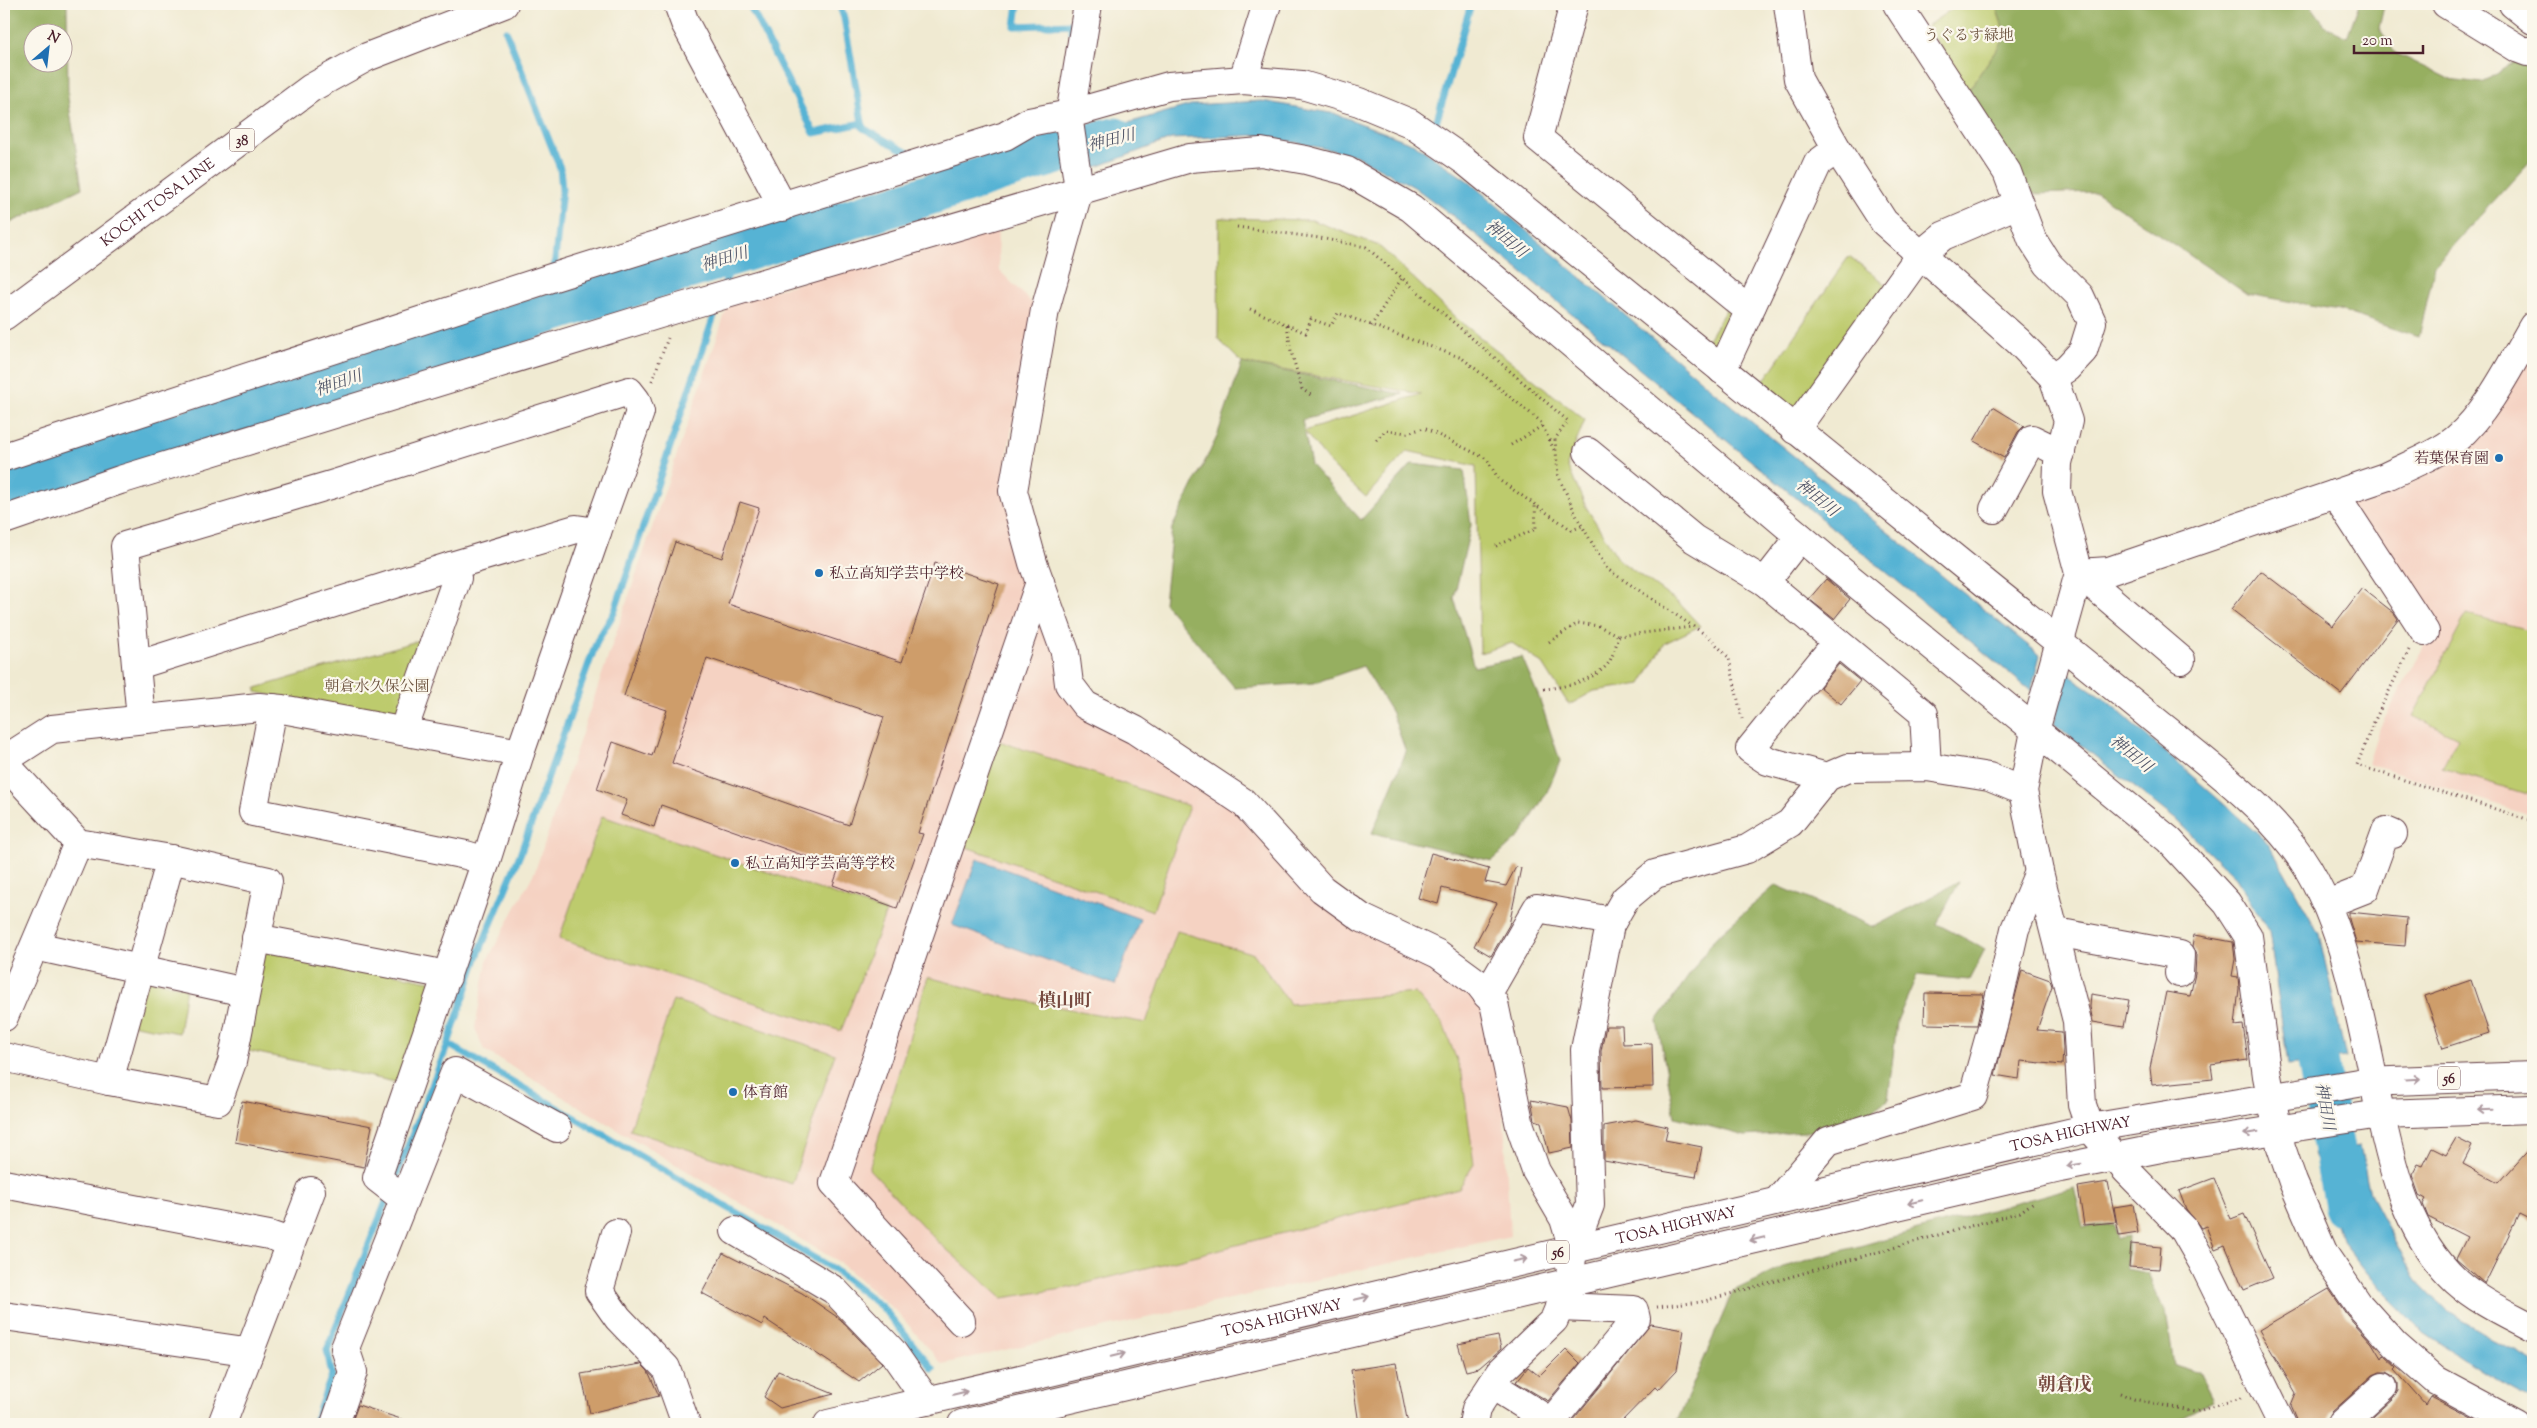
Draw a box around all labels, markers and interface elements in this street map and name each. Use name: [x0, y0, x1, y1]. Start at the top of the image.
north arrow: [22, 22, 72, 72]
scale bar: [2354, 22, 2423, 54]
park label: うぐるす緑地: [1924, 26, 2014, 47]
text: N: [44, 27, 63, 50]
text: 20 m: [2362, 31, 2393, 52]
water label: 神田川: [1086, 124, 1140, 158]
road number: 38: [230, 128, 254, 152]
street label: KOCHI TOSA LINE: [97, 154, 220, 253]
water label: 神田川: [1480, 216, 1533, 265]
water label: 神田川: [698, 242, 753, 278]
water label: 神田川: [312, 365, 367, 403]
place label: 若葉保育園: [2414, 449, 2489, 470]
marker: 若葉保育園: [2493, 452, 2505, 464]
water label: 神田川: [1791, 475, 1844, 524]
place label: 私立高知学芸中学校: [829, 564, 964, 585]
marker: 私立高知学芸中学校: [813, 567, 825, 579]
park label: 朝倉水久保公園: [324, 677, 430, 698]
water label: 神田川: [2105, 731, 2158, 780]
place label: 私立高知学芸高等学校: [745, 854, 895, 875]
marker: 私立高知学芸高等学校: [729, 857, 741, 869]
district label: 槙山町: [1038, 989, 1092, 1015]
road number: 56: [2438, 1066, 2460, 1090]
one-way arrow: [2404, 1075, 2420, 1084]
water label: 神田川: [2308, 1081, 2339, 1134]
place label: 体育館: [743, 1083, 788, 1104]
marker: 体育館: [727, 1086, 739, 1098]
one-way arrow: [2477, 1105, 2493, 1115]
street label: TOSA HIGHWAY: [2008, 1112, 2133, 1158]
one-way arrow: [2243, 1129, 2259, 1139]
one-way arrow: [2066, 1161, 2082, 1171]
one-way arrow: [1908, 1198, 1924, 1207]
street label: TOSA HIGHWAY: [1614, 1202, 1739, 1251]
one-way arrow: [1750, 1235, 1766, 1244]
road number: 56: [1547, 1240, 1569, 1264]
one-way arrow: [1511, 1255, 1527, 1265]
one-way arrow: [1353, 1293, 1369, 1302]
street label: TOSA HIGHWAY: [1220, 1295, 1345, 1343]
one-way arrow: [1110, 1350, 1126, 1359]
district label: 朝倉戊: [2038, 1373, 2092, 1399]
one-way arrow: [952, 1388, 968, 1397]

